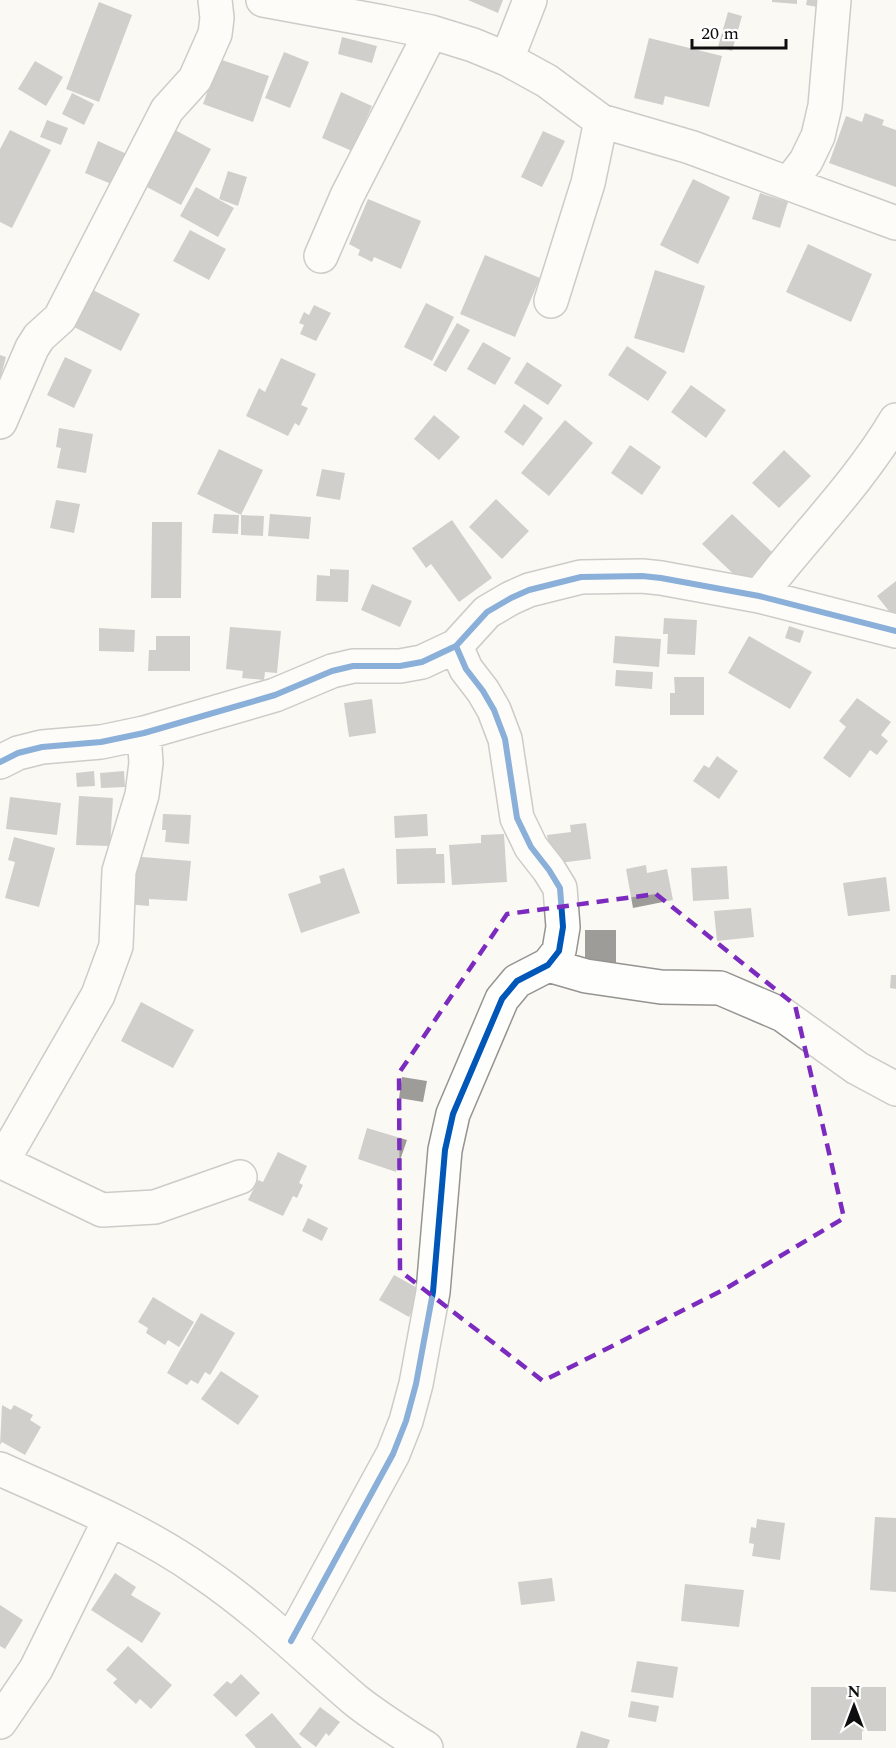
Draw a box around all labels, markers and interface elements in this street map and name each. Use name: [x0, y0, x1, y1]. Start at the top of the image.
scale bar: [692, 12, 786, 50]
text: 20 m: [701, 20, 739, 47]
north arrow: [824, 1676, 884, 1736]
text: N: [847, 1680, 861, 1704]

